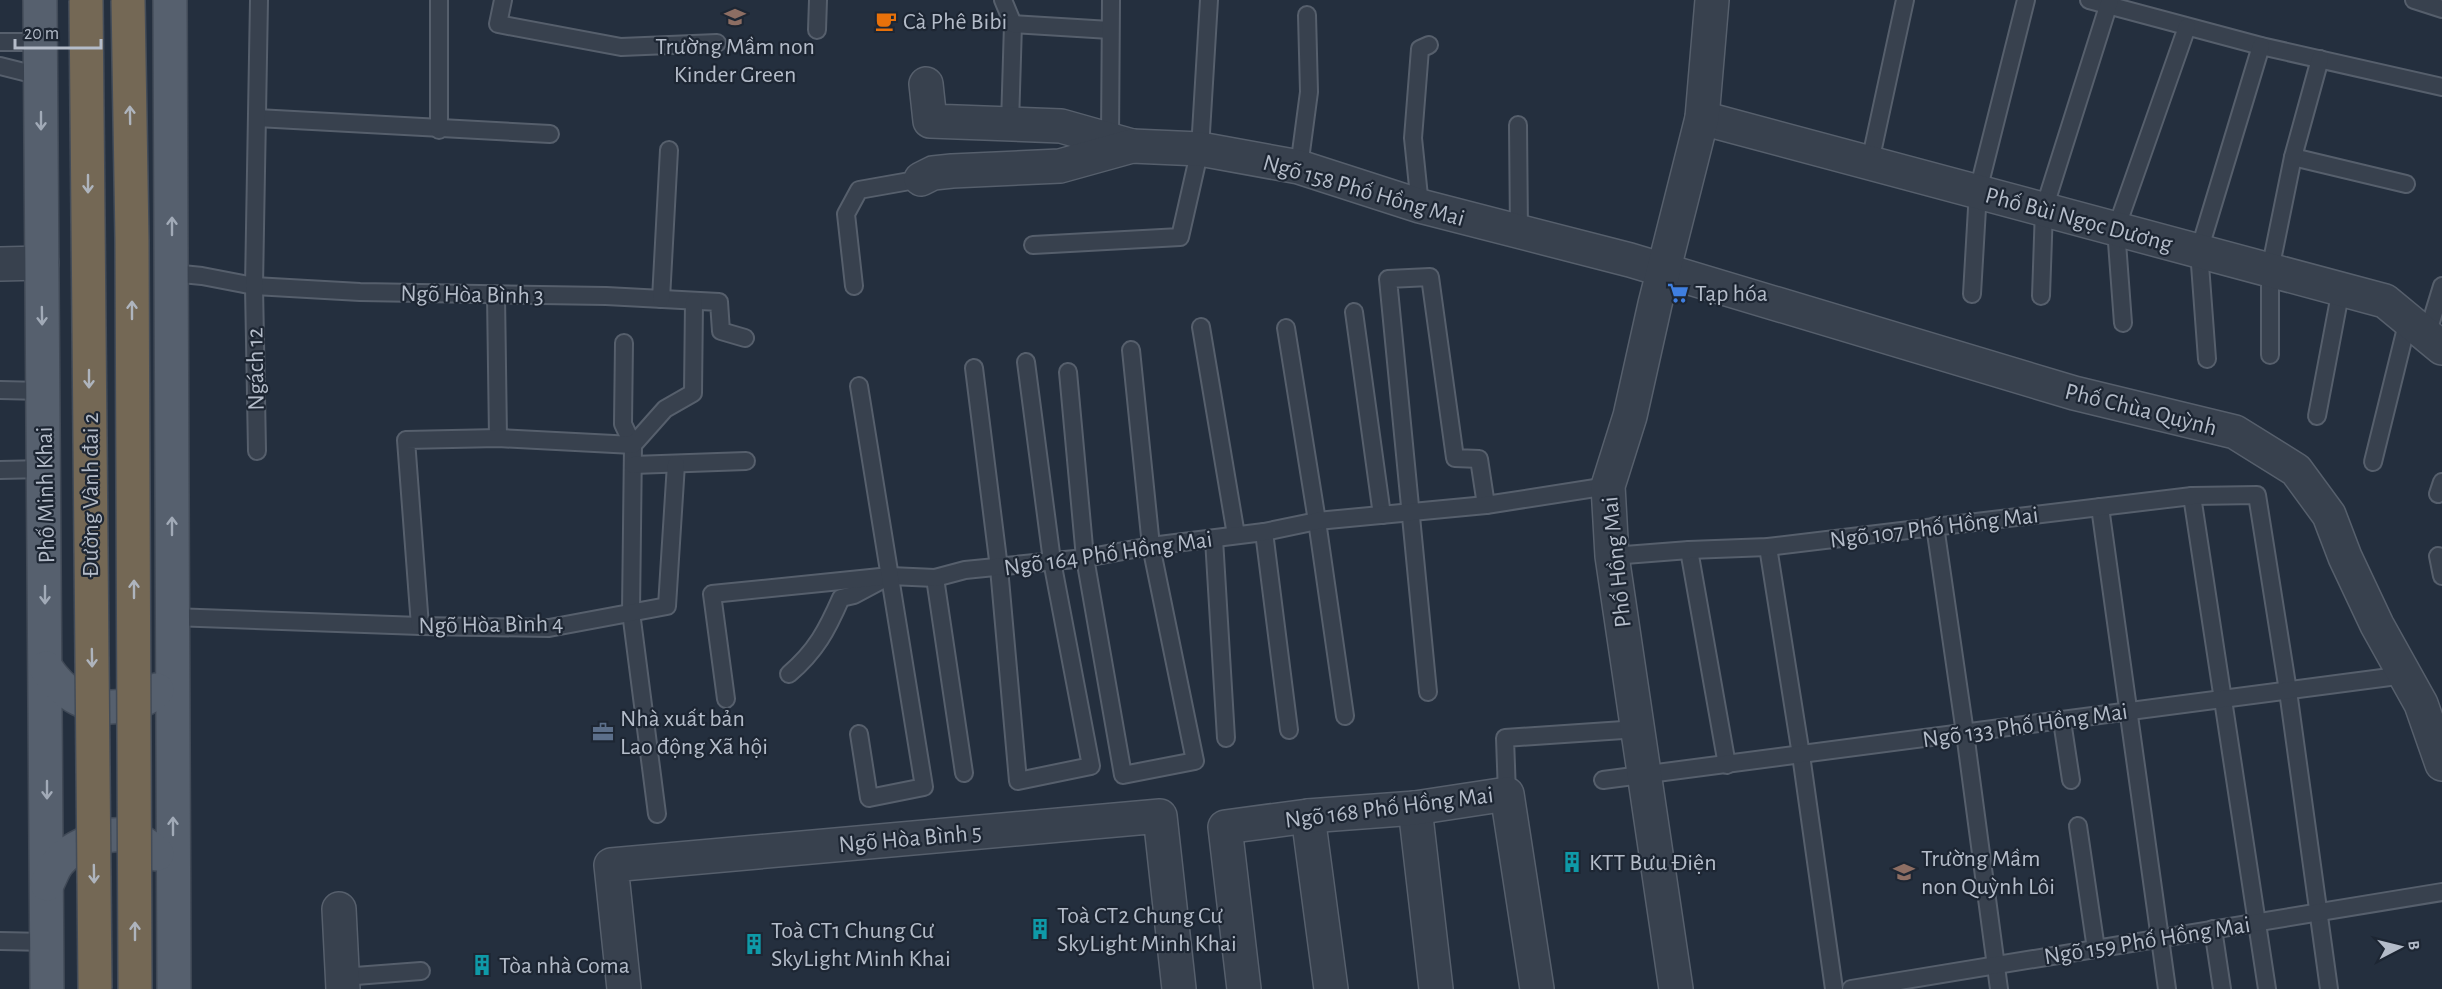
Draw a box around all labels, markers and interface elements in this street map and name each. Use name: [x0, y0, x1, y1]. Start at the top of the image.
school or university icon: Trường Mầm non Kinder Green: [723, 5, 747, 29]
cafe icon: Cà Phê Bibi: [874, 9, 898, 33]
place label: Cà Phê Bibi: [903, 10, 1007, 34]
scale bar: [15, 12, 100, 50]
text: 20 m: [24, 25, 59, 43]
place label: Trường Mầm non Kinder Green: [655, 35, 815, 87]
one-way arrow: [124, 105, 136, 125]
one-way arrow: [35, 111, 47, 131]
street label: Ngõ 158 Phố Hồng Mai: [1260, 151, 1467, 231]
one-way arrow: [82, 174, 94, 194]
street label: Phố Bùi Ngọc Dương: [1983, 183, 2175, 257]
one-way arrow: [166, 216, 178, 236]
supermarket icon: Tạp hóa: [1666, 281, 1690, 305]
street label: Ngõ Hòa Bình 3: [400, 282, 544, 308]
place label: Tạp hóa: [1695, 282, 1768, 306]
one-way arrow: [126, 300, 138, 320]
one-way arrow: [37, 306, 48, 326]
street label: Ngách 12: [243, 327, 269, 411]
one-way arrow: [83, 369, 95, 389]
street label: Phố Chùa Quỳnh: [2062, 380, 2219, 440]
street label: Đường Vành đai 2: [79, 412, 103, 577]
street label: Phố Minh Khai: [33, 426, 59, 564]
street label: Phố Hồng Mai: [1598, 495, 1636, 629]
street label: Ngõ 107 Phố Hồng Mai: [1828, 503, 2040, 553]
one-way arrow: [166, 516, 178, 536]
street label: Ngõ 164 Phố Hồng Mai: [1002, 527, 1214, 580]
one-way arrow: [128, 579, 140, 599]
one-way arrow: [39, 585, 51, 605]
street label: Ngõ Hòa Bình 4: [418, 612, 564, 638]
one-way arrow: [86, 648, 98, 668]
street label: Ngõ 133 Phố Hồng Mai: [1921, 700, 2129, 752]
place label: Nhà xuất bản Lao động Xã hội: [620, 707, 768, 759]
office icon: Nhà xuất bản Lao động Xã hội: [591, 720, 615, 744]
one-way arrow: [41, 780, 53, 800]
street label: Ngõ 168 Phố Hồng Mai: [1283, 783, 1495, 833]
one-way arrow: [167, 816, 179, 836]
street label: Ngõ Hòa Bình 5: [838, 821, 983, 857]
place label: Trường Mầm non Quỳnh Lôi: [1921, 847, 2055, 899]
building icon: KTT Bưu Điện: [1560, 850, 1584, 874]
place label: KTT Bưu Điện: [1589, 851, 1717, 875]
school or university icon: Trường Mầm non Quỳnh Lôi: [1892, 860, 1916, 884]
one-way arrow: [88, 864, 100, 884]
place label: Toà CT2 Chung Cư SkyLight Minh Khai: [1057, 904, 1237, 956]
street label: Ngõ 159 Phố Hồng Mai: [2042, 913, 2252, 969]
building icon: Toà CT2 Chung Cư SkyLight Minh Khai: [1028, 917, 1052, 941]
north arrow: [2370, 917, 2430, 977]
place label: Toà CT1 Chung Cư SkyLight Minh Khai: [771, 919, 951, 971]
one-way arrow: [129, 921, 141, 941]
building icon: Toà CT1 Chung Cư SkyLight Minh Khai: [742, 932, 766, 956]
text: B: [2405, 940, 2422, 951]
building icon: Tòa nhà Coma: [470, 953, 494, 977]
place label: Tòa nhà Coma: [499, 954, 630, 978]

